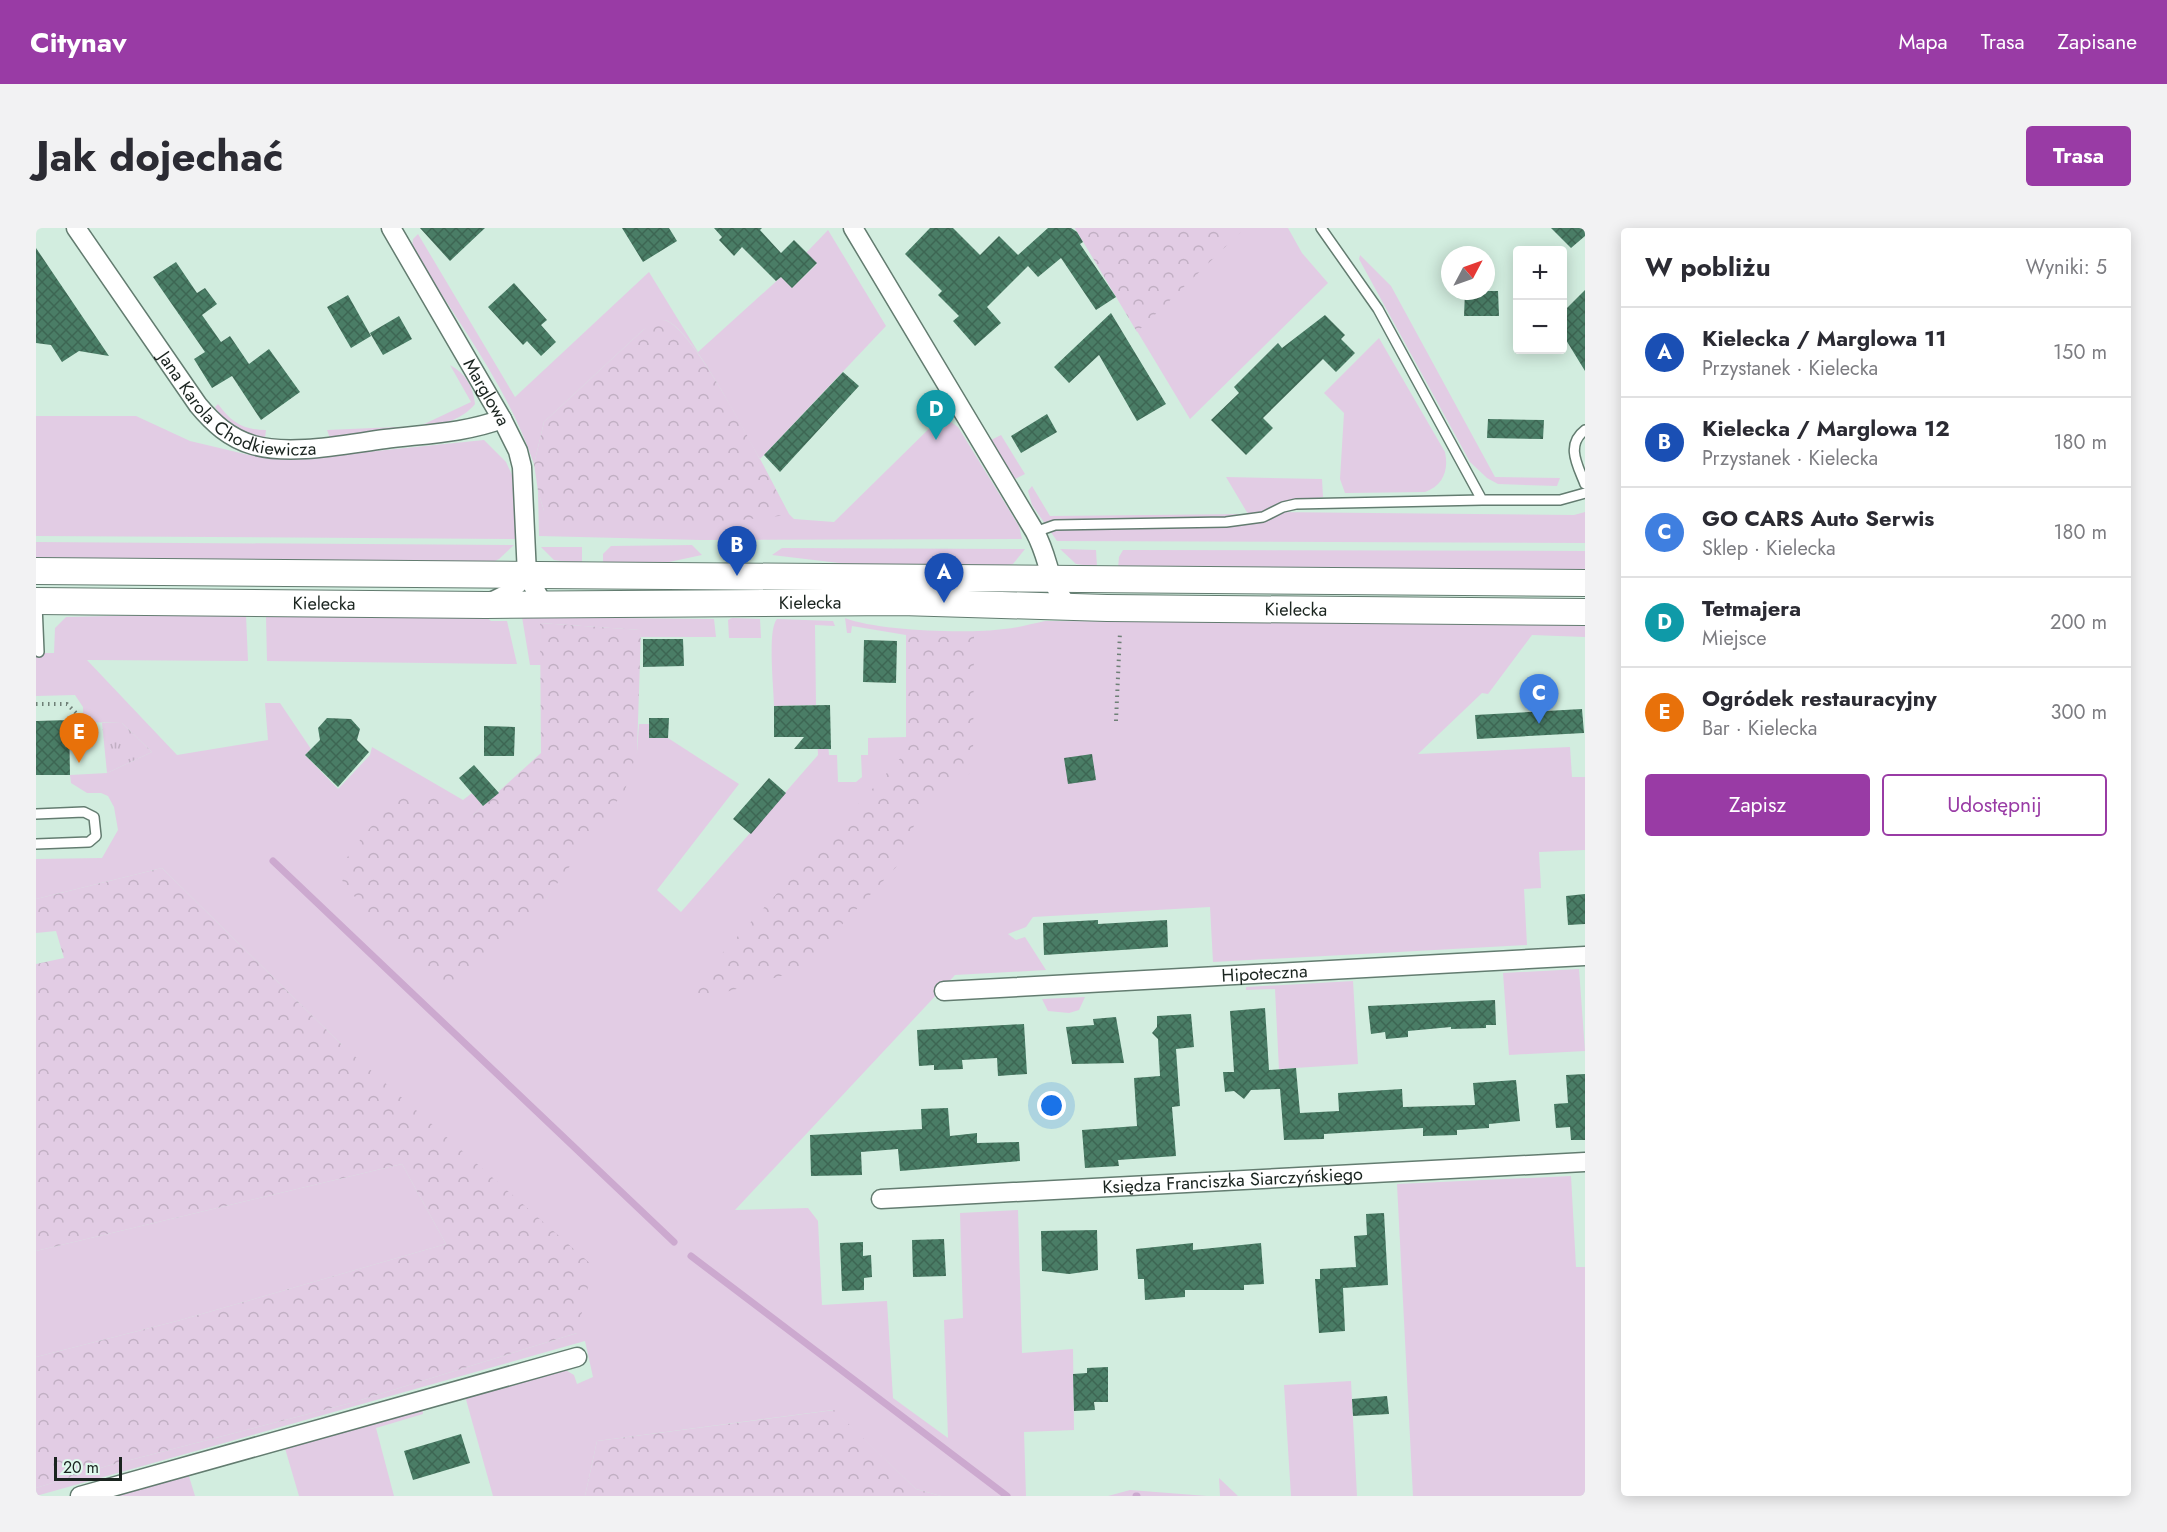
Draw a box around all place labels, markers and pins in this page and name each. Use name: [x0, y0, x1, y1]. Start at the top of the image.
pin: D: [916, 390, 956, 440]
pin: B: [718, 526, 756, 576]
pin: A: [924, 554, 964, 603]
pin: C: [1520, 674, 1558, 724]
pin: E: [60, 714, 99, 763]

